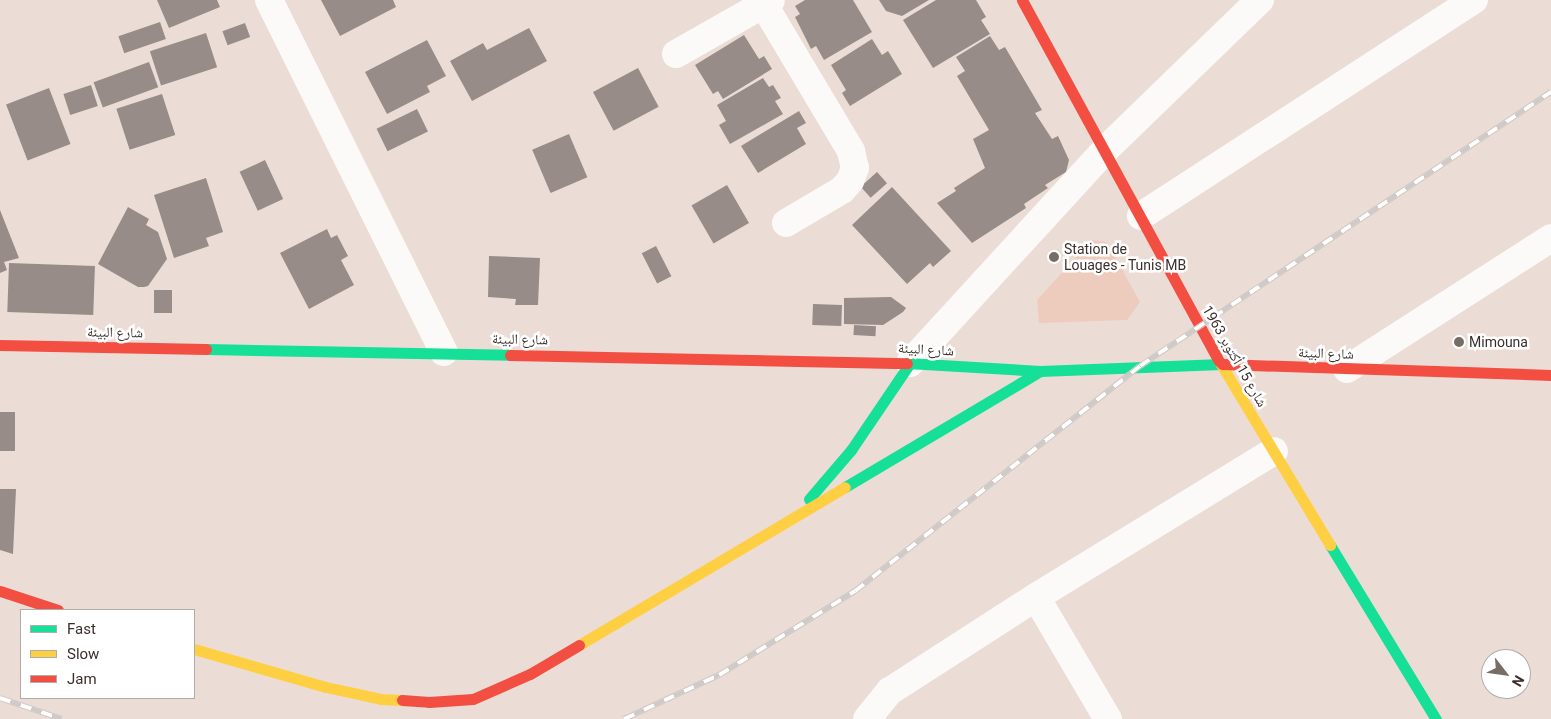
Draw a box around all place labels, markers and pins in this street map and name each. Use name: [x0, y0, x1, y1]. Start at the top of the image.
place label: Station de Louages - Tunis MB: [1064, 241, 1186, 274]
marker: Station de Louages - Tunis MB: [1048, 251, 1060, 263]
place label: Mimouna: [1469, 334, 1528, 350]
marker: Mimouna: [1453, 336, 1465, 348]

